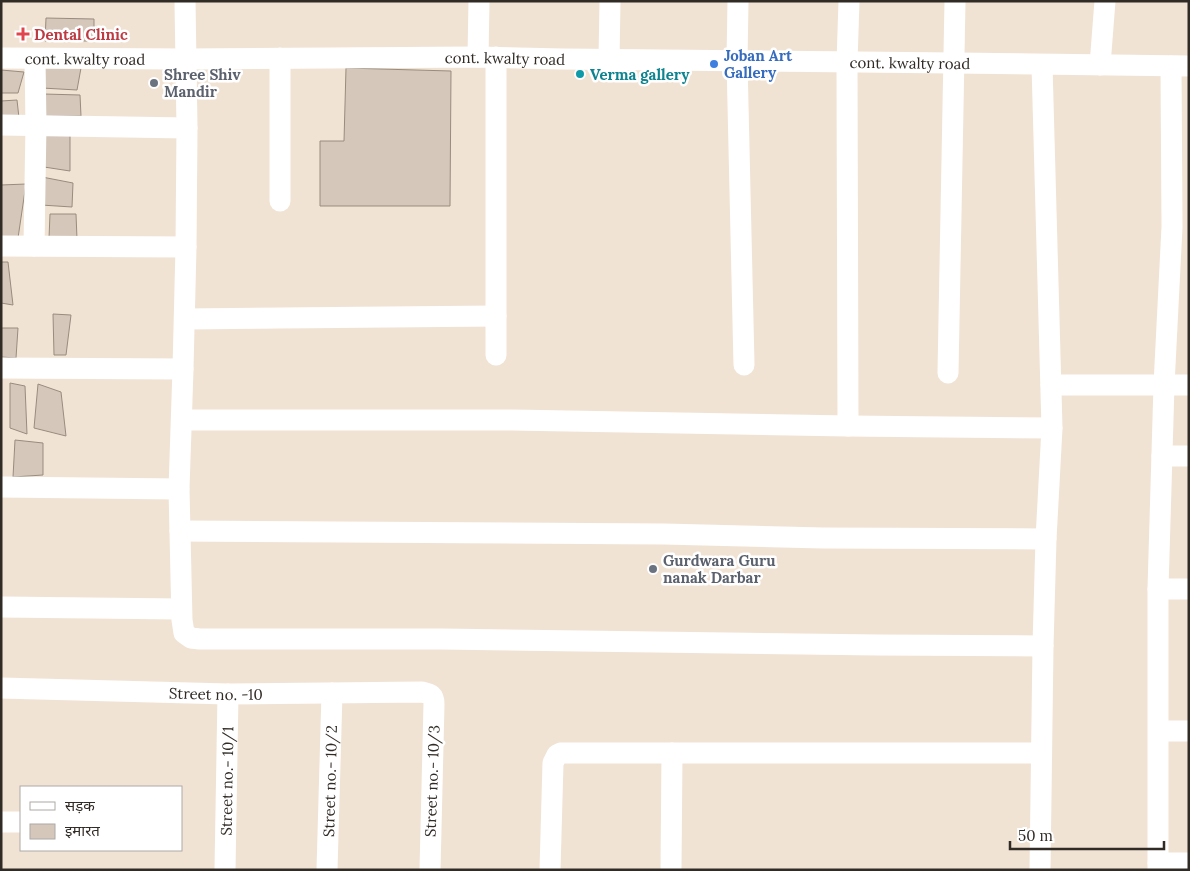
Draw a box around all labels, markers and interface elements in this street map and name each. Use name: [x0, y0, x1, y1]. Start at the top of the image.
place label: Dental Clinic: [34, 25, 128, 44]
marker: Dental Clinic: [16, 27, 30, 41]
place label: Joban Art Gallery: [724, 46, 793, 82]
street label: cont. kwalty road: [445, 47, 565, 69]
street label: cont. kwalty road: [25, 49, 145, 68]
street label: cont. kwalty road: [850, 52, 970, 73]
marker: Joban Art Gallery: [708, 58, 720, 70]
place label: Shree Shiv Mandir: [164, 65, 241, 101]
place label: Verma gallery: [590, 65, 690, 84]
marker: Verma gallery: [574, 68, 586, 80]
marker: Shree Shiv Mandir: [148, 77, 160, 89]
place label: Gurdwara Guru nanak Darbar: [663, 551, 775, 587]
marker: Gurdwara Guru nanak Darbar: [647, 563, 659, 575]
street label: Street no. -10: [169, 683, 263, 704]
street label: Street no.- 10/2: [318, 725, 341, 837]
street label: Street no.- 10/3: [421, 725, 444, 837]
street label: Street no.- 10/1: [216, 726, 238, 836]
legend: [20, 786, 182, 851]
text: सड़क: [65, 796, 95, 815]
scale bar: [1010, 818, 1164, 850]
text: इमारत: [65, 821, 100, 840]
text: 50 m: [1018, 826, 1053, 845]

